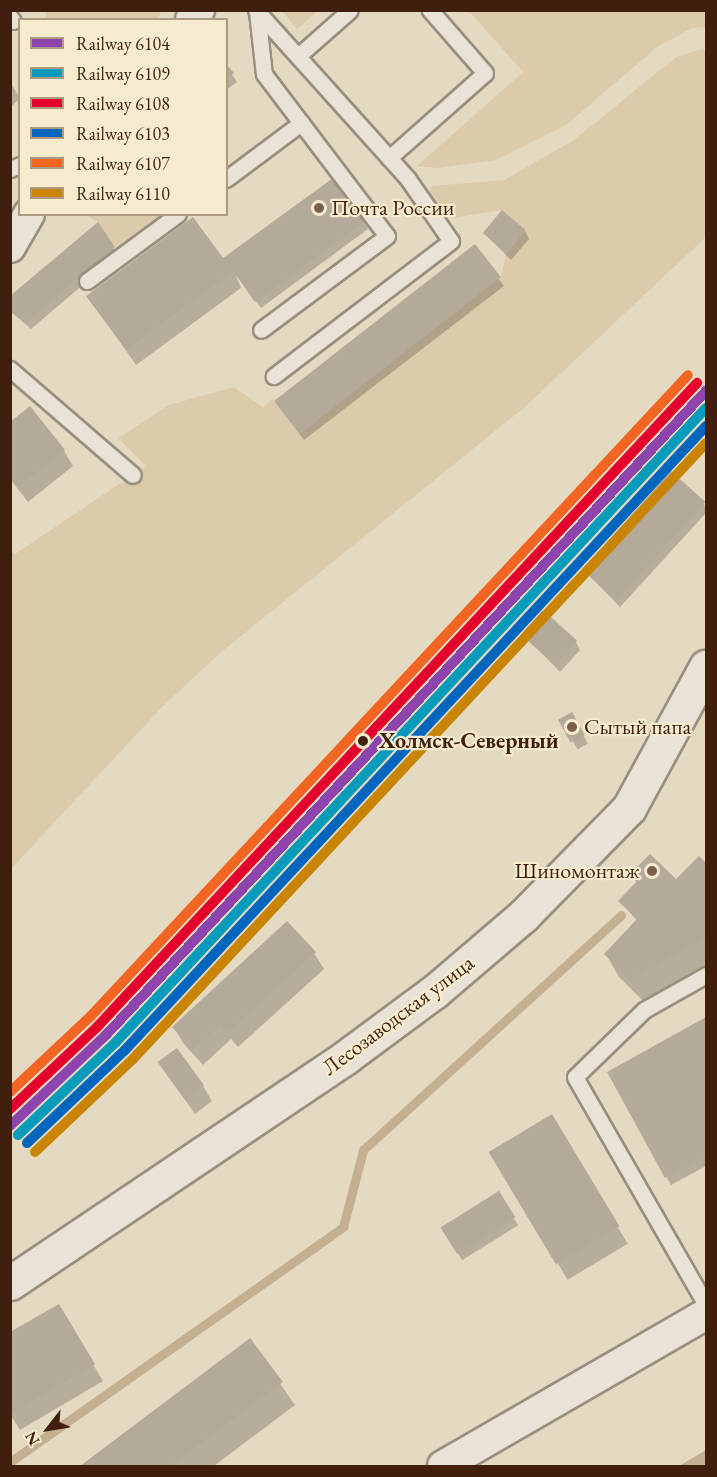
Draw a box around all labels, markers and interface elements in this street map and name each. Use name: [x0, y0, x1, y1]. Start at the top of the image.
legend: [18, 18, 228, 216]
text: Railway 6104: [76, 32, 170, 55]
text: Railway 6109: [76, 62, 170, 85]
text: Railway 6108: [76, 92, 170, 115]
text: Railway 6103: [76, 122, 170, 145]
text: Railway 6107: [76, 152, 170, 175]
text: Railway 6110: [76, 182, 170, 205]
place label: Почта России: [331, 195, 454, 221]
marker: Почта России: [312, 201, 326, 215]
place label: Сытый папа: [584, 714, 691, 740]
marker: Сытый папа: [565, 720, 579, 734]
place label: Холмск-Северный: [379, 728, 559, 754]
marker: Холмск-Северный: [352, 730, 374, 752]
place label: Шиномонтаж: [515, 858, 640, 884]
marker: Шиномонтаж: [645, 864, 659, 878]
street label: Лесозаводская улица: [317, 949, 479, 1081]
north arrow: [18, 1399, 78, 1459]
text: N: [20, 1428, 44, 1449]

